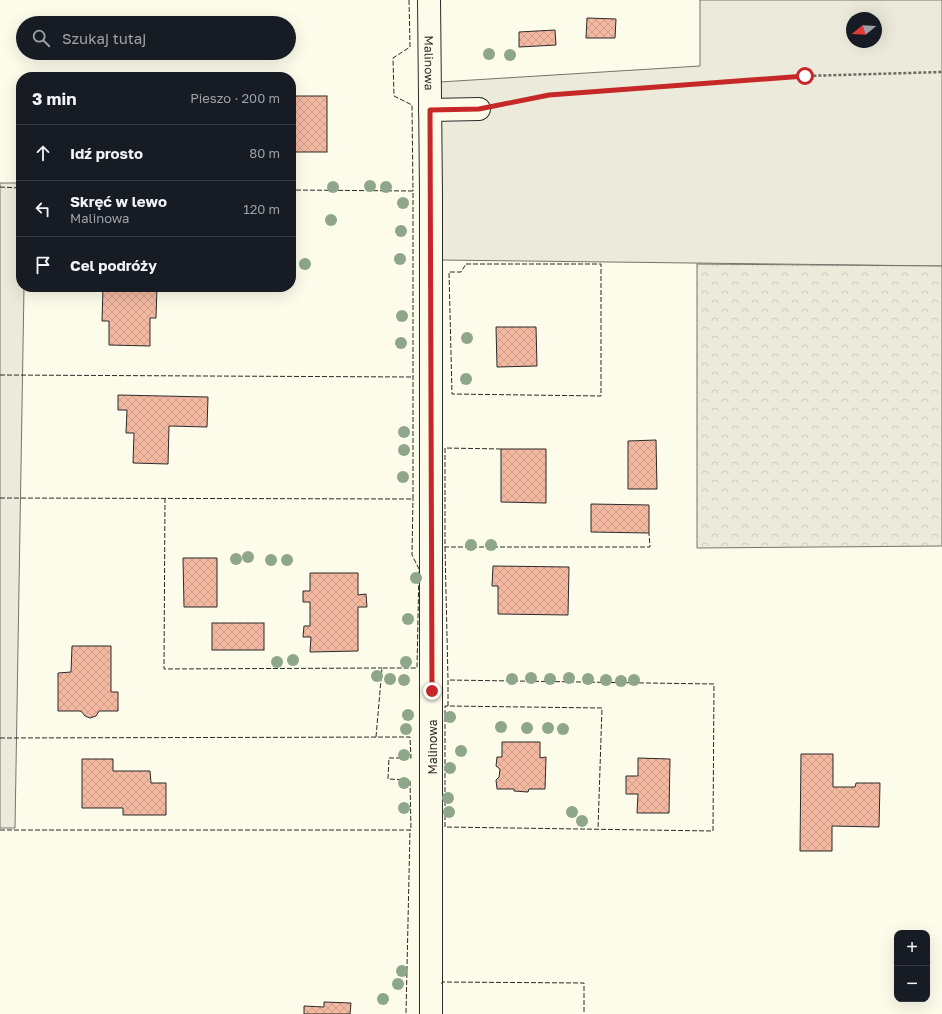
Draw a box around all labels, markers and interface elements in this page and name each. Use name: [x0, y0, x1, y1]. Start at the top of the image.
north arrow: [846, 12, 882, 48]
search box: [16, 16, 296, 60]
icon: search: [30, 27, 52, 49]
text: Szukaj tutaj: [62, 29, 146, 47]
street label: Malinowa: [422, 35, 437, 91]
route start: [796, 67, 814, 85]
text: 3 min: [32, 88, 76, 109]
text: Pieszo · 200 m: [190, 90, 280, 106]
icon: ahead: [32, 142, 54, 164]
text: Idź prosto: [70, 144, 143, 162]
text: 80 m: [249, 145, 280, 161]
text: Skręć w lewo: [70, 192, 167, 210]
icon: left: [32, 198, 54, 220]
text: 120 m: [243, 201, 280, 217]
text: Malinowa: [70, 210, 129, 226]
icon: arrive: [32, 254, 54, 276]
text: Cel podróży: [70, 256, 157, 274]
route end: [423, 682, 441, 700]
street label: Malinowa: [425, 720, 440, 774]
map controls: [894, 930, 930, 1002]
button: +: [894, 930, 930, 966]
button: −: [894, 966, 930, 1002]

